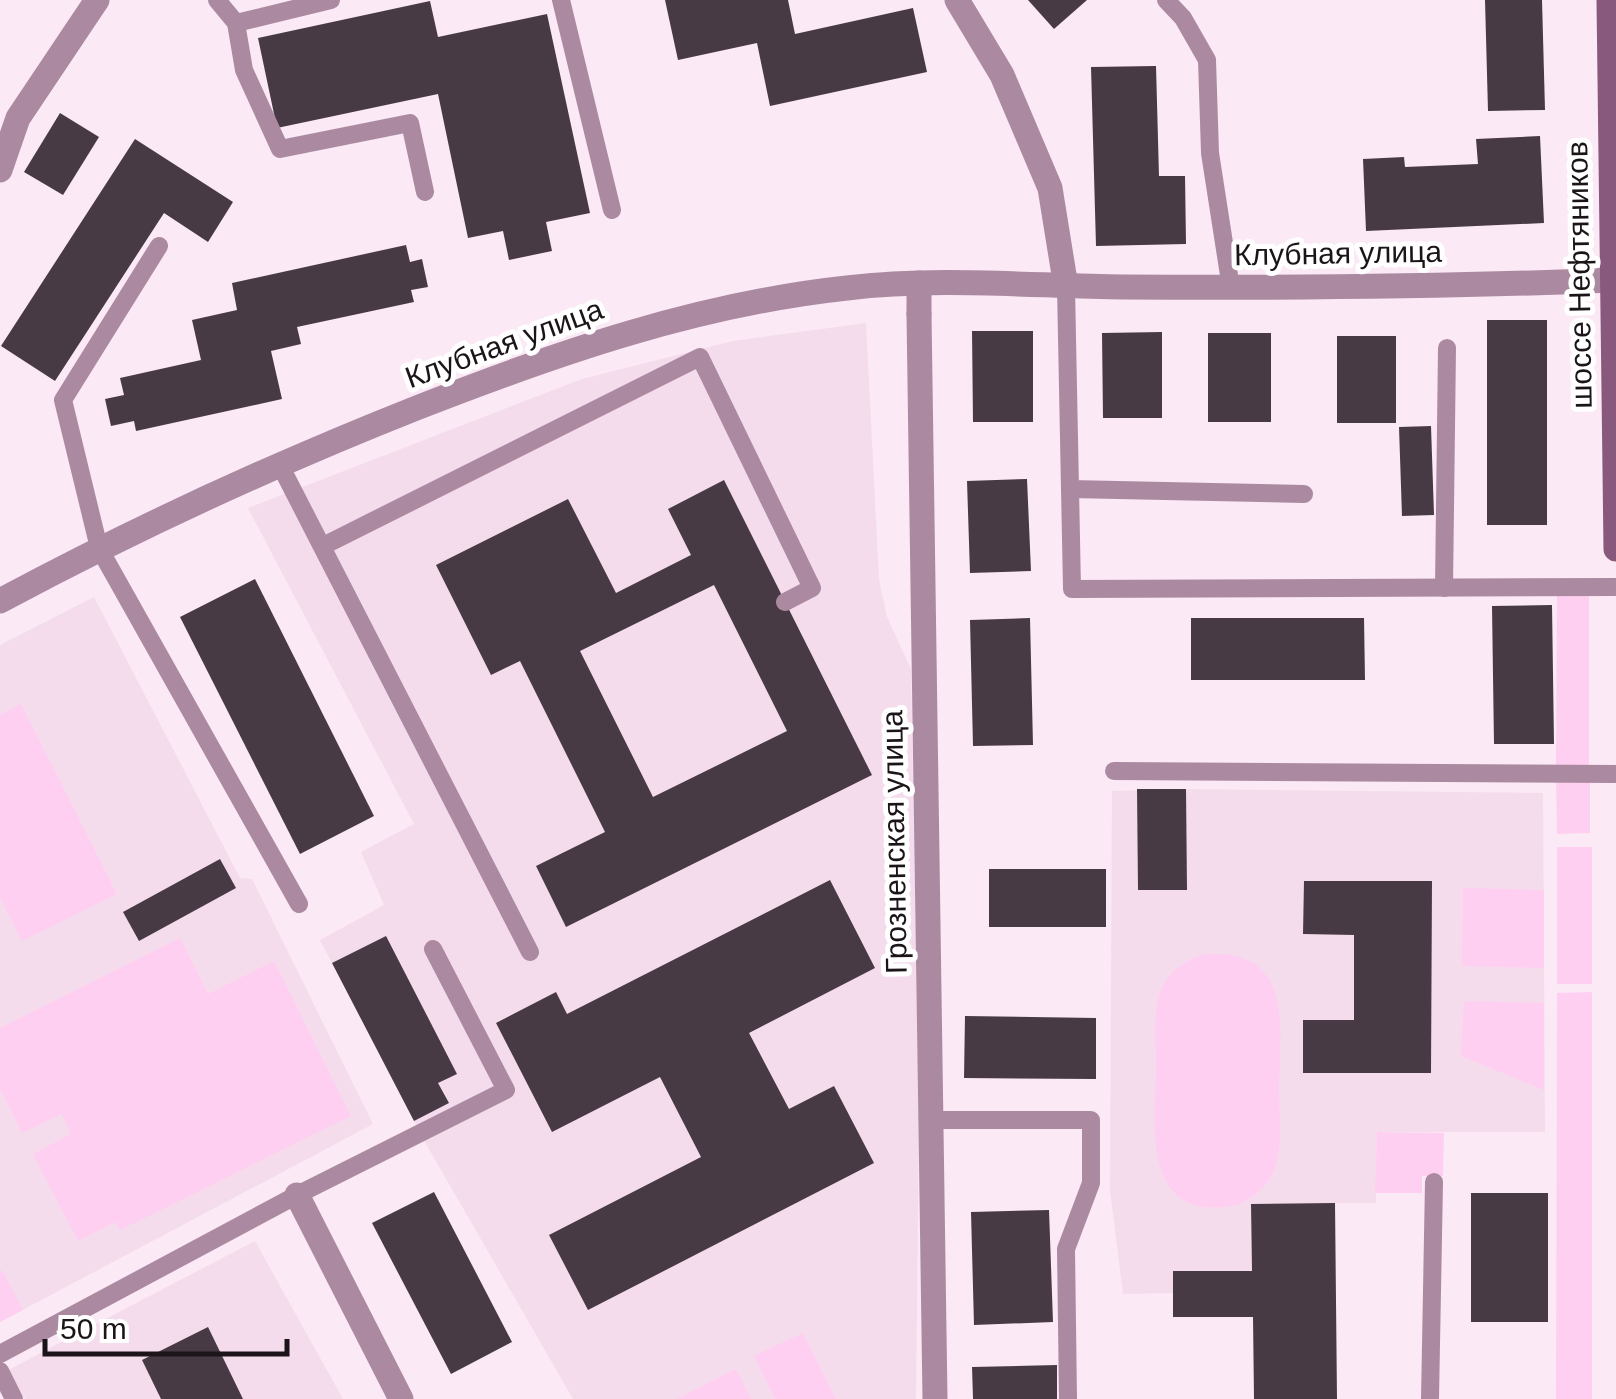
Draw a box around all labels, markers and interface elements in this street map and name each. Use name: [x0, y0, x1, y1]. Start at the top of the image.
street label: шоссе Нефтяников: [1560, 141, 1598, 409]
street label: Клубная улица: [1234, 235, 1442, 271]
street label: Клубная улица: [401, 292, 608, 394]
street label: Грозненская улица: [875, 710, 913, 974]
scale bar: [45, 1294, 288, 1356]
text: 50 m: [60, 1312, 127, 1345]

